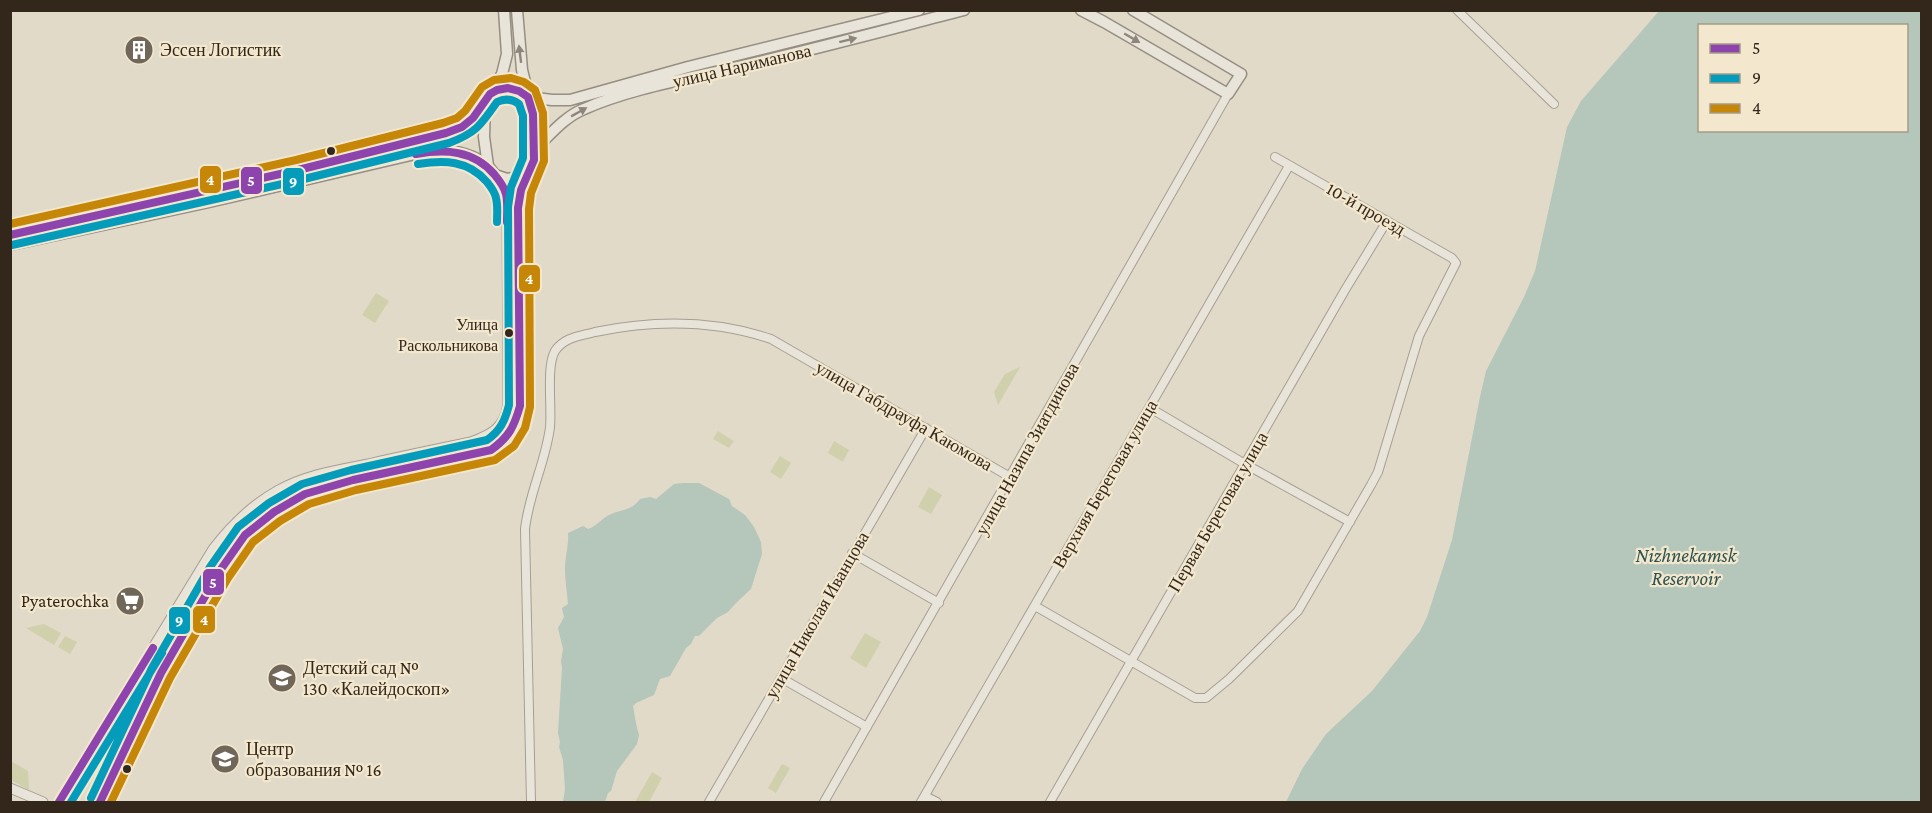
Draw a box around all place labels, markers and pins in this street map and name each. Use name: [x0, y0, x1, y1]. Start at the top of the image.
building icon: Эссен Логистик: [123, 34, 155, 66]
place label: Эссен Логистик: [160, 40, 281, 60]
unlabelled marker: [325, 145, 337, 157]
place label: Улица Раскольникова: [398, 316, 498, 354]
marker: Улица Раскольникова: [503, 327, 515, 339]
supermarket icon: Pyaterochka: [114, 585, 146, 617]
place label: Pyaterochka: [21, 591, 109, 611]
place label: Детский сад № 130 «Калейдоскоп»: [303, 658, 450, 699]
school or university icon: Детский сад № 130 «Калейдоскоп»: [266, 662, 298, 694]
place label: Центр образования № 16: [246, 739, 382, 780]
school or university icon: Центр образования № 16: [209, 743, 241, 775]
unlabelled marker: [121, 763, 133, 775]

